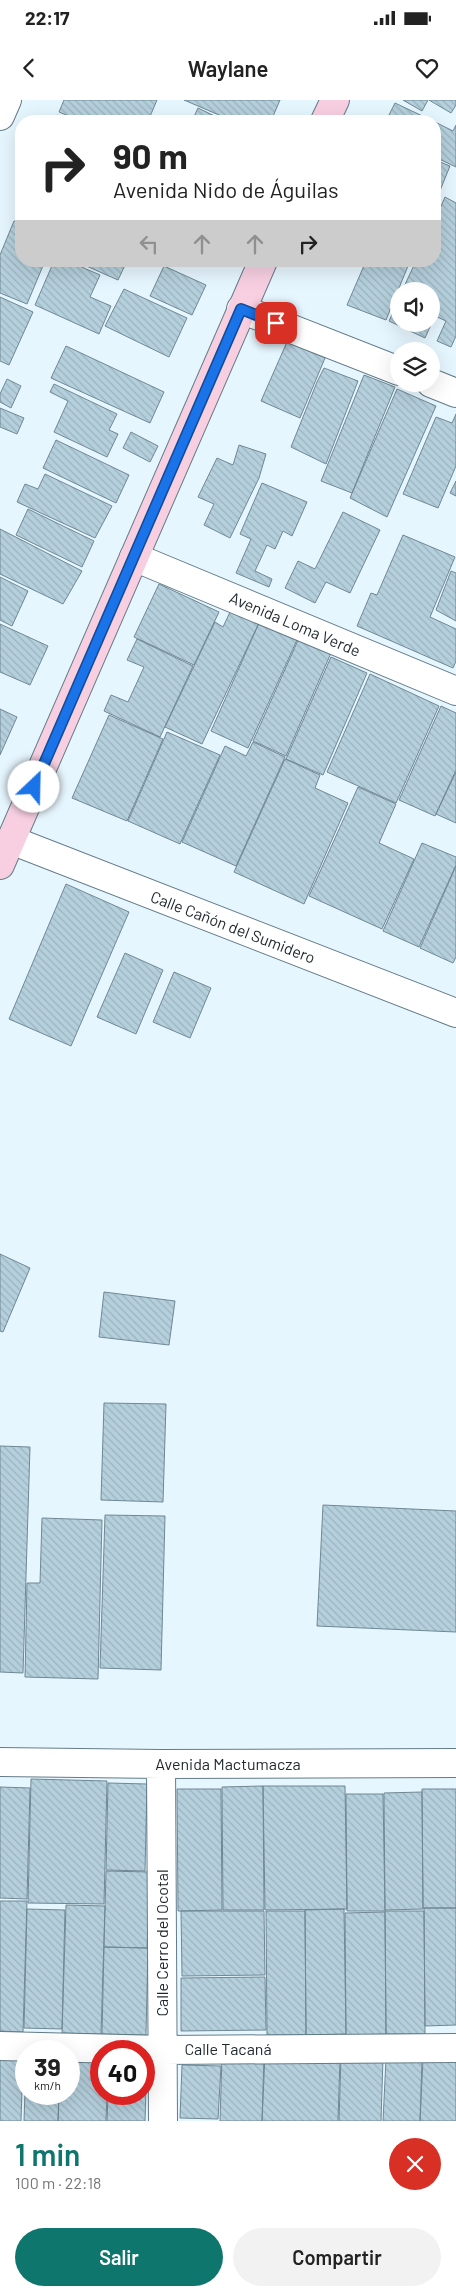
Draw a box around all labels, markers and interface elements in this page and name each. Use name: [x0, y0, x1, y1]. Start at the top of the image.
text: 22:17: [25, 6, 69, 29]
icon: back: [15, 54, 43, 82]
icon: heart: [413, 54, 441, 82]
text: Waylane: [188, 55, 268, 81]
text: 90 m: [113, 134, 188, 176]
icon: right: [30, 135, 95, 200]
text: Avenida Nido de Águilas: [113, 176, 339, 202]
icon: left: [135, 230, 163, 258]
icon: ahead: [188, 230, 216, 258]
icon: ahead: [241, 230, 269, 258]
icon: right: [294, 230, 322, 258]
map controls: [390, 282, 440, 392]
button: sound: [390, 282, 440, 332]
pin: [255, 302, 297, 344]
icon: arrive: [262, 309, 290, 337]
button: layers: [390, 342, 440, 392]
street label: Avenida Loma Verde: [227, 587, 364, 660]
position arrow: [7, 760, 59, 812]
street label: Calle Cañón del Sumidero: [148, 886, 318, 967]
street label: Avenida Mactumacza: [155, 1754, 301, 1773]
street label: Calle Cerro del Ocotal: [152, 1869, 171, 2017]
street label: Calle Tacaná: [184, 2039, 272, 2058]
speed limit sign: 40: [90, 2040, 155, 2105]
text: 39: [34, 2051, 61, 2081]
text: km/h: [34, 2078, 61, 2092]
text: 1 min: [15, 2136, 80, 2172]
button: close: [389, 2138, 441, 2190]
text: 100 m · 22:18: [15, 2173, 101, 2192]
button: Salir: [15, 2228, 223, 2286]
button: Compartir: [233, 2228, 441, 2286]

